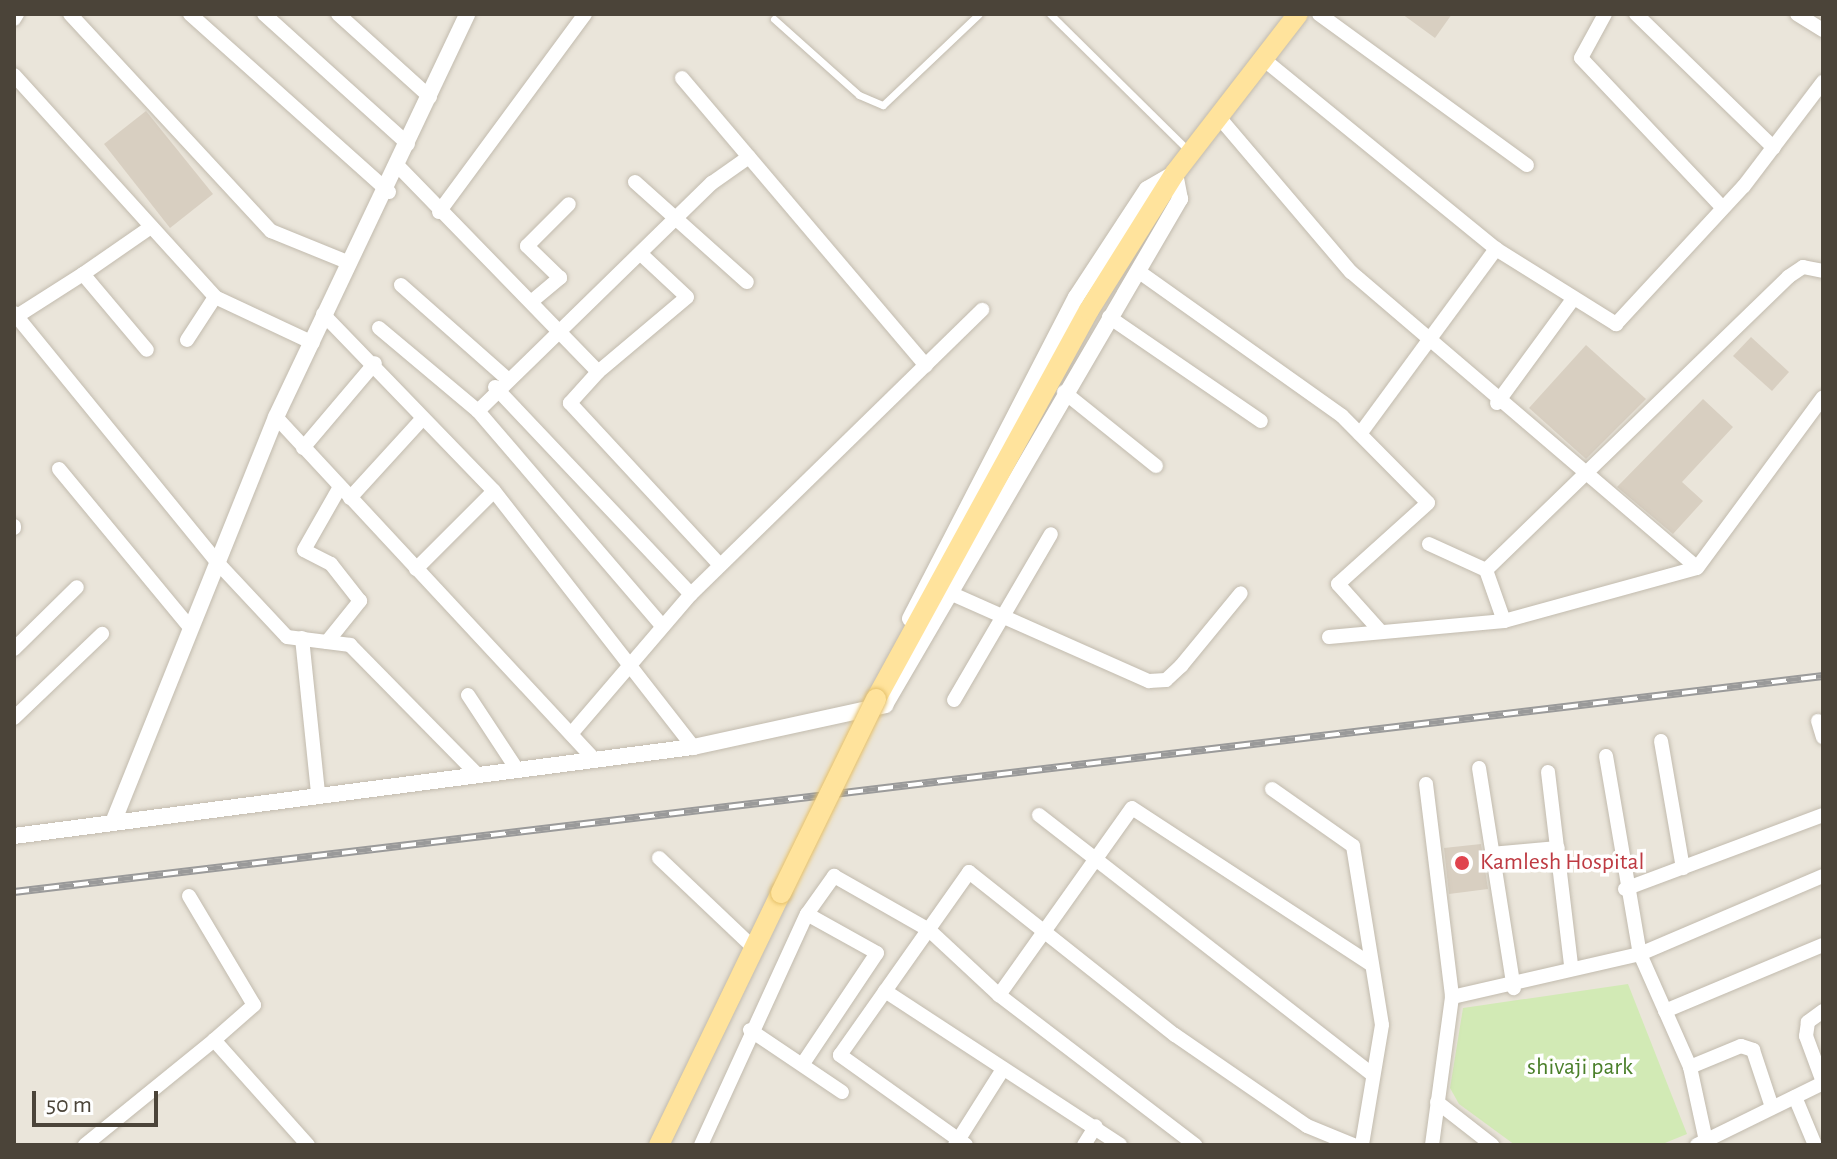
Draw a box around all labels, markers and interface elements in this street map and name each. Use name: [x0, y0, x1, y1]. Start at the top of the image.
place label: Kamlesh Hospital: [1480, 849, 1645, 877]
marker: Kamlesh Hospital: [1451, 852, 1473, 874]
park label: shivaji park: [1527, 1054, 1633, 1082]
scale bar: [36, 1075, 162, 1125]
text: 50 m: [46, 1093, 92, 1117]

